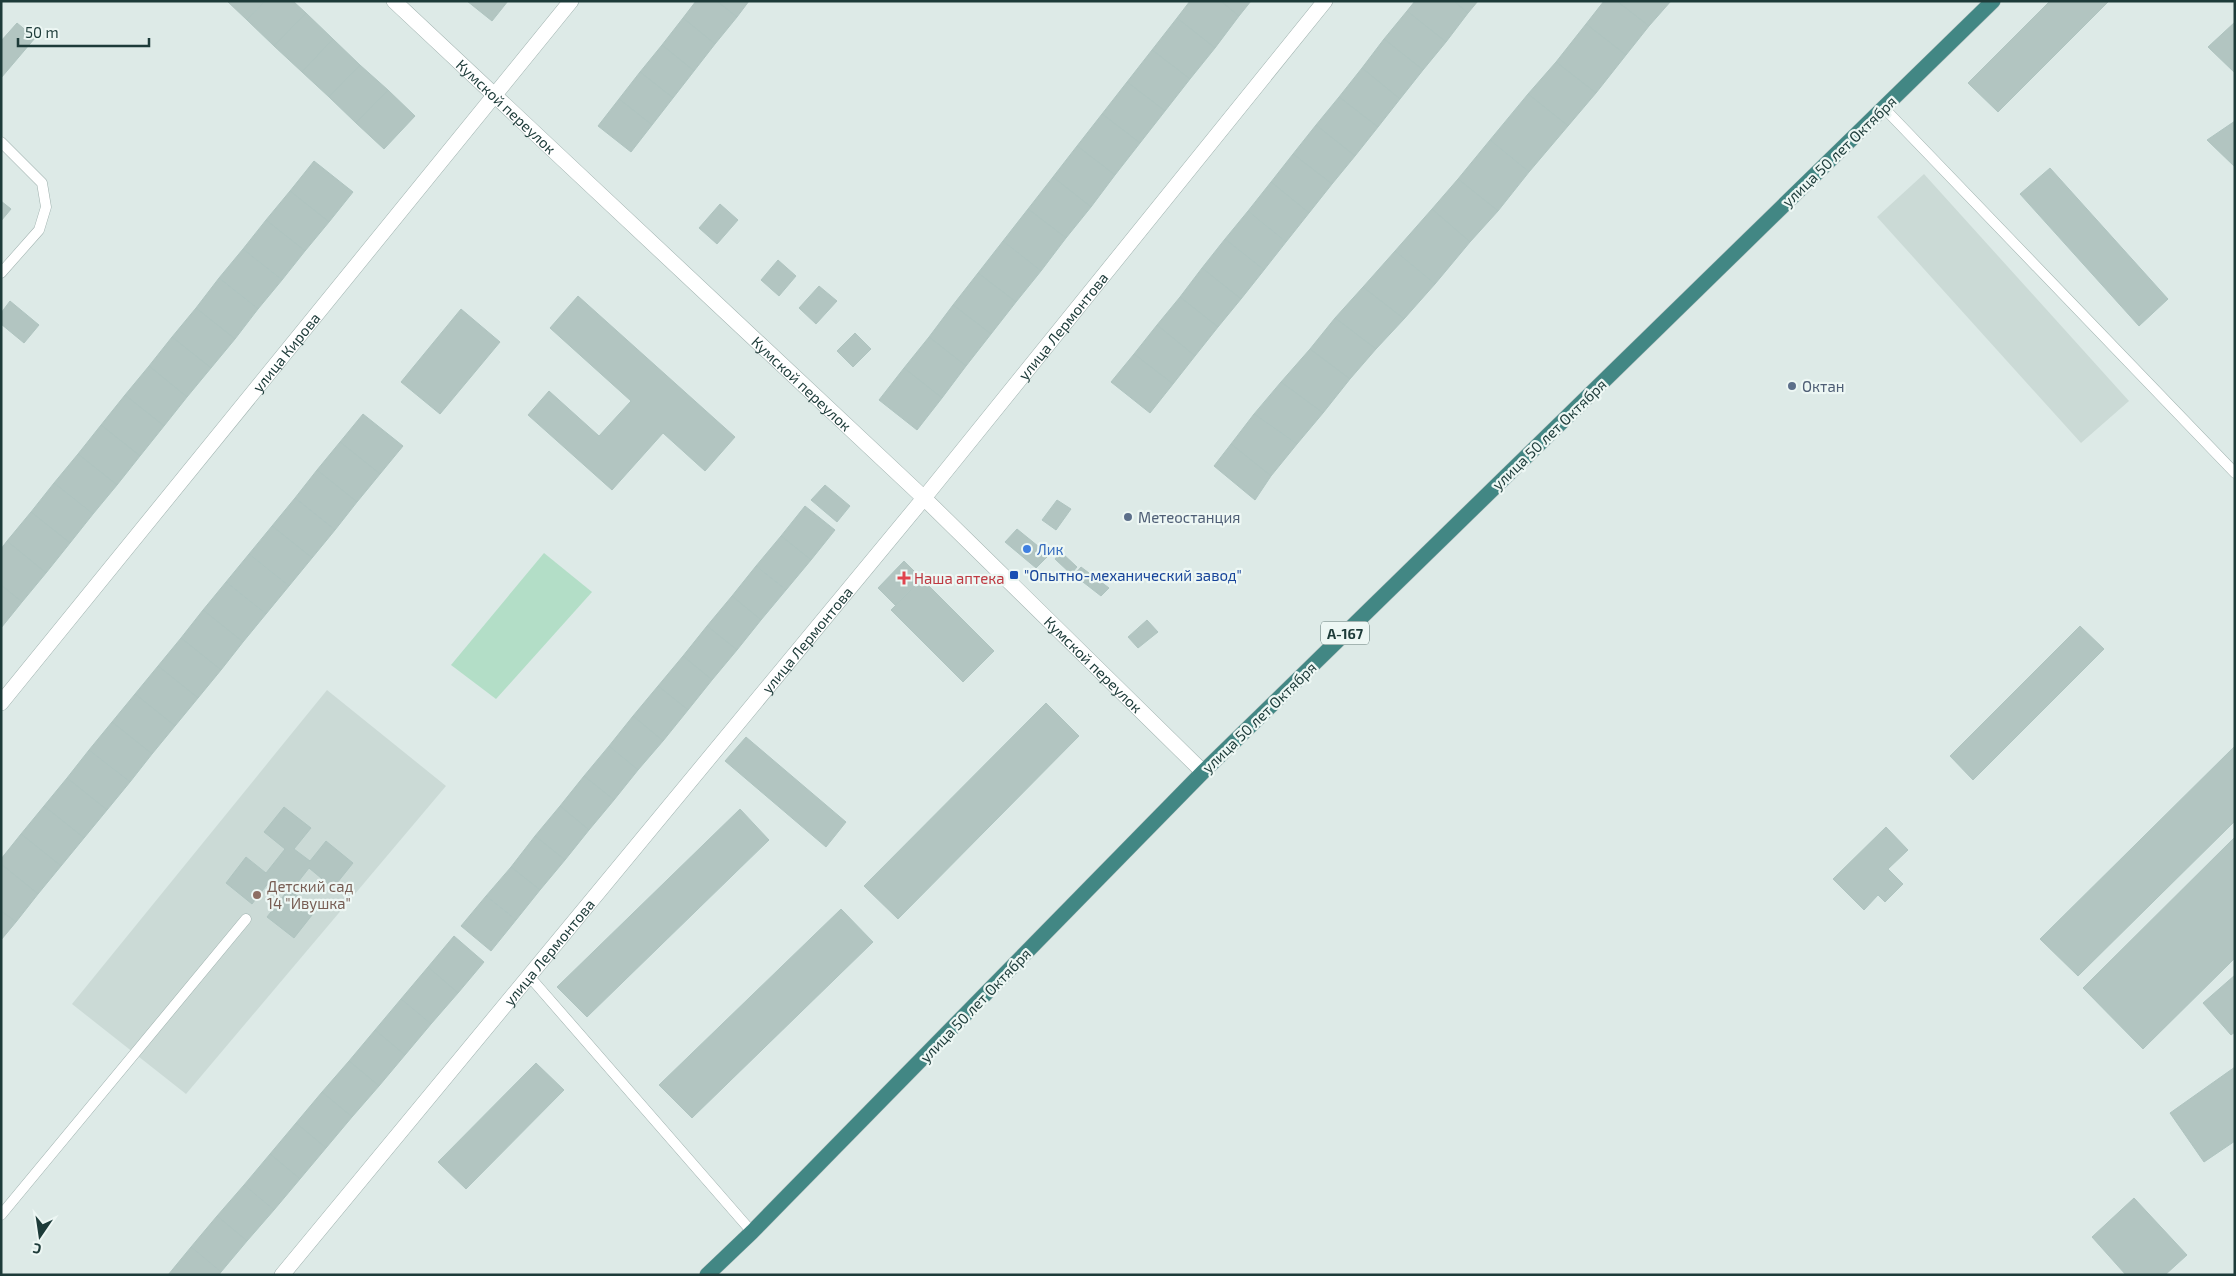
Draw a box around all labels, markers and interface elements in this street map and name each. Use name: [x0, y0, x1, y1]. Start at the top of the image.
scale bar: [18, 15, 149, 47]
text: 50 m: [25, 23, 59, 41]
street label: Кумской переулок: [453, 55, 560, 157]
street label: улица 50 лет Октября: [1778, 92, 1900, 211]
street label: улица Лермонтова: [1014, 269, 1112, 384]
street label: улица Кирова: [248, 309, 323, 396]
street label: Кумской переулок: [748, 332, 855, 434]
street label: улица 50 лет Октября: [1488, 375, 1610, 494]
place label: Октан: [1802, 377, 1844, 395]
marker: Октан: [1786, 380, 1798, 392]
place label: Метеостанция: [1138, 508, 1240, 526]
marker: Метеостанция: [1122, 511, 1134, 523]
place label: Лик: [1037, 540, 1064, 558]
marker: Лик: [1021, 543, 1033, 555]
place label: "Опытно-механический завод": [1024, 566, 1242, 584]
place label: Наша аптека: [914, 569, 1005, 587]
marker: "Опытно-механический завод": [1008, 569, 1020, 581]
marker: Наша аптека: [898, 572, 910, 584]
street label: улица Лермонтова: [758, 583, 856, 697]
street label: Кумской переулок: [1041, 612, 1146, 716]
road number: А-167: [1321, 622, 1369, 644]
street label: улица 50 лет Октября: [1198, 658, 1320, 777]
place label: Детский сад 14 "Ивушка": [267, 877, 353, 913]
marker: Детский сад 14 "Ивушка": [251, 889, 263, 901]
street label: улица Лермонтова: [500, 895, 598, 1010]
street label: улица 50 лет Октября: [916, 944, 1035, 1066]
north arrow: [15, 1211, 65, 1261]
text: С: [31, 1240, 43, 1258]

